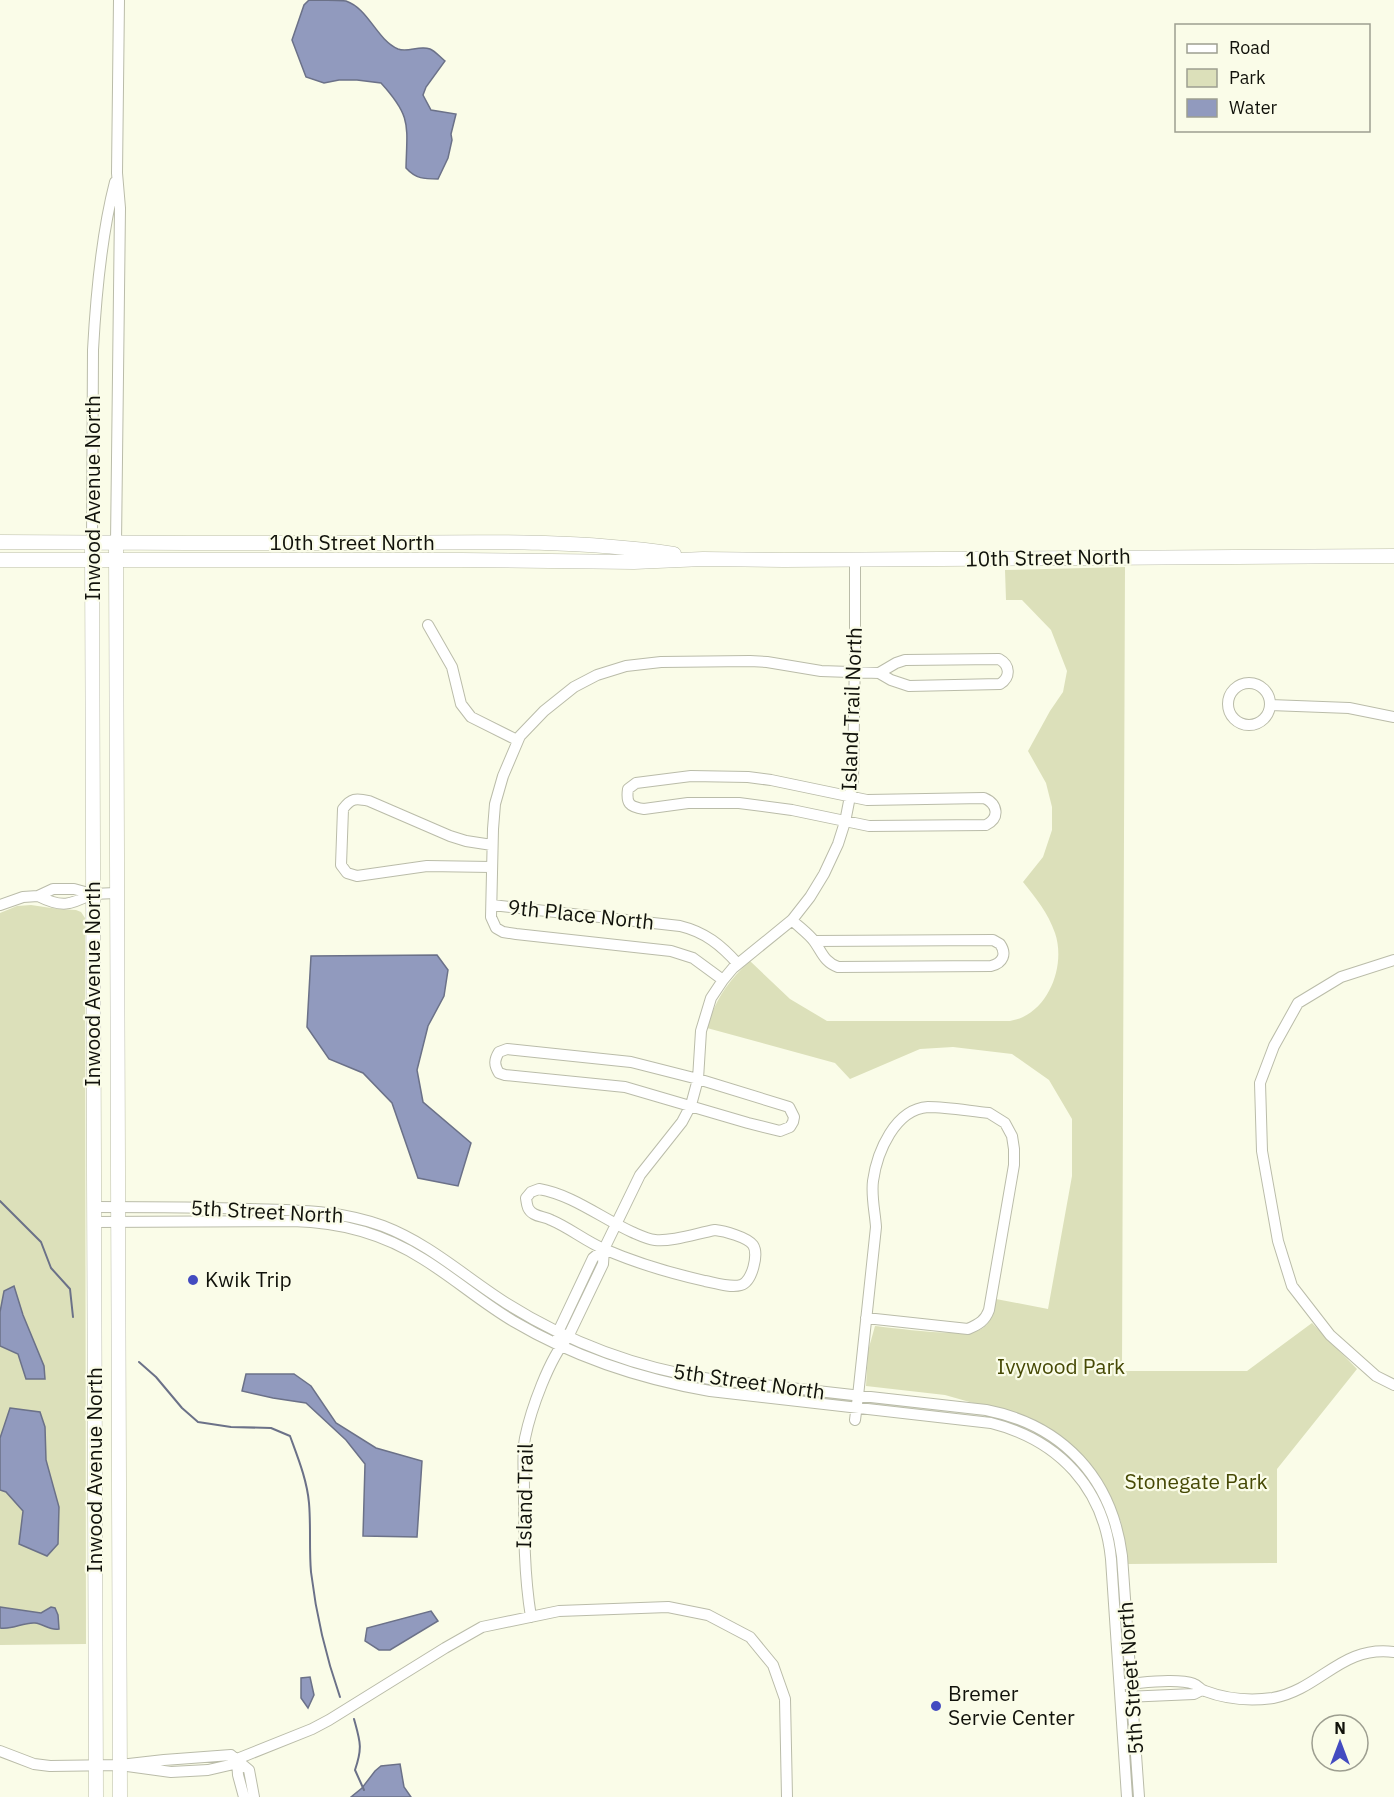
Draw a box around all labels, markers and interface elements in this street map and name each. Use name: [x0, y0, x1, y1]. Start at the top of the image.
legend: [1175, 24, 1370, 132]
text: Road: [1229, 36, 1270, 59]
text: Park: [1229, 66, 1266, 89]
text: Water: [1229, 96, 1278, 119]
street label: Inwood Avenue North: [78, 395, 106, 601]
street label: 10th Street North: [269, 528, 435, 556]
street label: 10th Street North: [965, 542, 1131, 572]
street label: Island Trail North: [834, 626, 868, 791]
street label: Inwood Avenue North: [78, 881, 106, 1087]
street label: 9th Place North: [506, 892, 656, 936]
street label: 5th Street North: [190, 1193, 344, 1229]
place label: Kwik Trip: [205, 1265, 292, 1293]
marker: Kwik Trip: [186, 1273, 200, 1287]
park label: Ivywood Park: [997, 1352, 1125, 1380]
street label: 5th Street North: [671, 1356, 827, 1406]
street label: Inwood Avenue North: [80, 1367, 108, 1573]
street label: Island Trail: [509, 1443, 539, 1549]
park label: Stonegate Park: [1124, 1467, 1268, 1495]
street label: 5th Street North: [1111, 1601, 1149, 1755]
place label: Bremer Servie Center: [948, 1679, 1075, 1731]
marker: Bremer Servie Center: [929, 1699, 943, 1713]
north arrow: [1310, 1713, 1370, 1773]
text: N: [1334, 1718, 1346, 1738]

